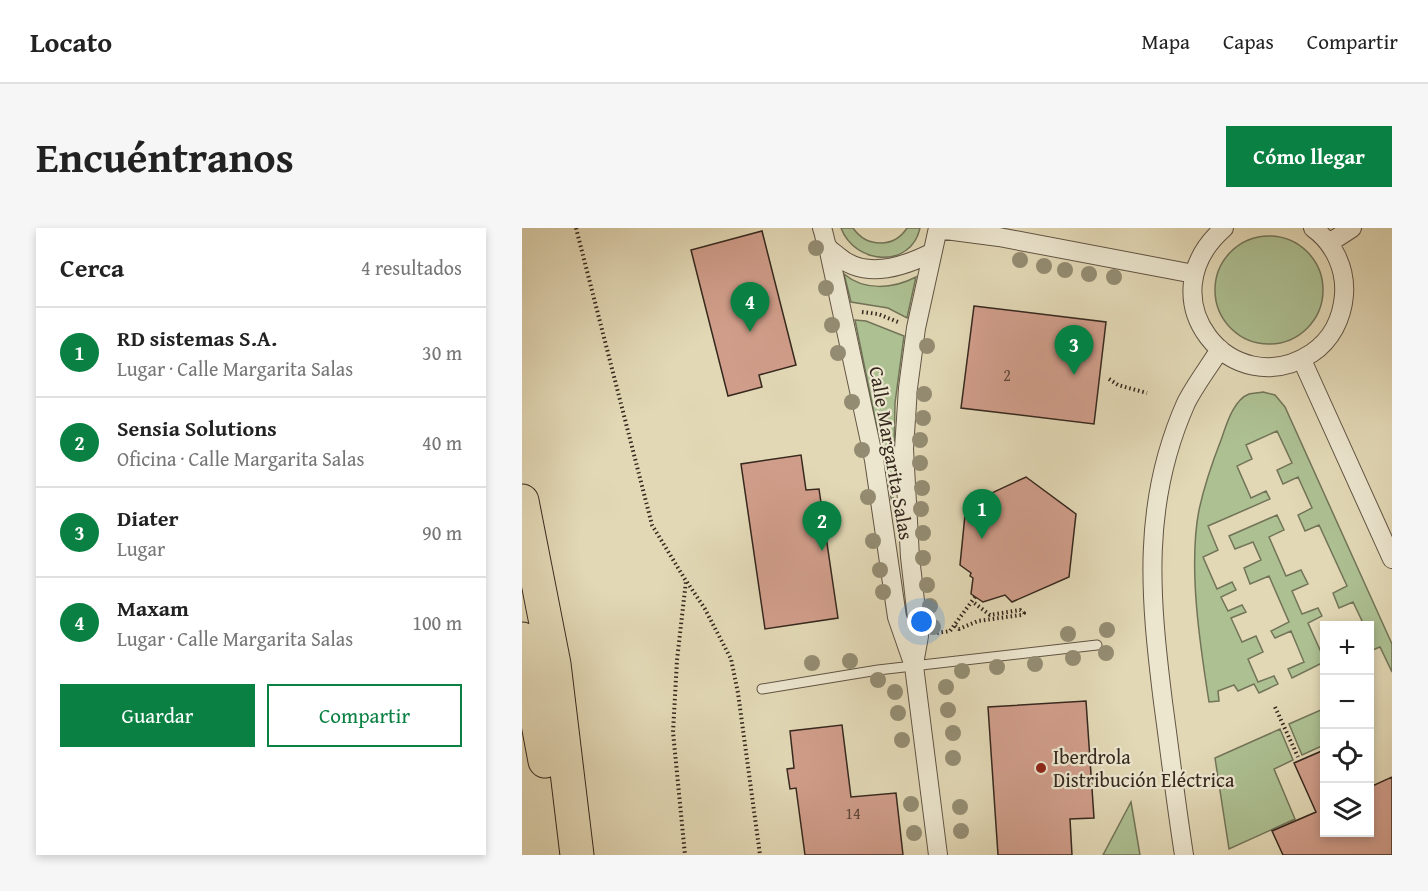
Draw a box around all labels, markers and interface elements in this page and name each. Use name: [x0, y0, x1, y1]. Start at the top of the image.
text: Locato: [30, 21, 112, 62]
text: Mapa: [1141, 26, 1190, 57]
text: Capas: [1223, 26, 1274, 57]
text: Compartir: [1307, 26, 1398, 57]
text: Encuéntranos: [36, 126, 294, 187]
button: Cómo llegar: [1226, 126, 1392, 187]
text: Cerca: [60, 248, 124, 287]
text: 4 resultados: [361, 253, 462, 282]
pin: 4: [730, 282, 770, 332]
text: RD sistemas S.A.: [117, 322, 277, 354]
pin: 3: [1054, 326, 1094, 375]
text: 1: [74, 338, 85, 367]
text: 30 m: [422, 338, 462, 367]
text: Lugar · Calle Margarita Salas: [117, 354, 353, 383]
house number: 2: [1003, 363, 1011, 387]
street label: Calle Margarita Salas: [862, 364, 922, 542]
text: Sensia Solutions: [117, 412, 277, 444]
text: 2: [74, 428, 85, 457]
text: 40 m: [422, 428, 462, 457]
text: Oficina · Calle Margarita Salas: [117, 444, 364, 473]
pin: 1: [962, 490, 1002, 539]
text: Diater: [117, 502, 179, 534]
pin: 2: [802, 502, 842, 551]
text: 3: [74, 518, 85, 547]
text: 90 m: [422, 518, 462, 547]
text: Lugar: [117, 534, 165, 563]
text: Maxam: [117, 592, 189, 624]
your location: [907, 607, 936, 636]
text: 4: [74, 608, 85, 637]
text: 100 m: [412, 608, 462, 637]
map controls: [1320, 621, 1374, 837]
button: +: [1320, 621, 1374, 675]
text: Lugar · Calle Margarita Salas: [117, 624, 353, 653]
button: −: [1320, 675, 1374, 729]
button: Guardar: [60, 684, 255, 747]
button: Compartir: [267, 684, 462, 747]
button: locate: [1320, 729, 1374, 783]
place label: Iberdrola Distribución Eléctrica: [1053, 742, 1235, 794]
marker: Iberdrola Distribución Eléctrica: [1034, 761, 1048, 775]
button: layers: [1320, 783, 1374, 837]
house number: 14: [845, 801, 861, 825]

